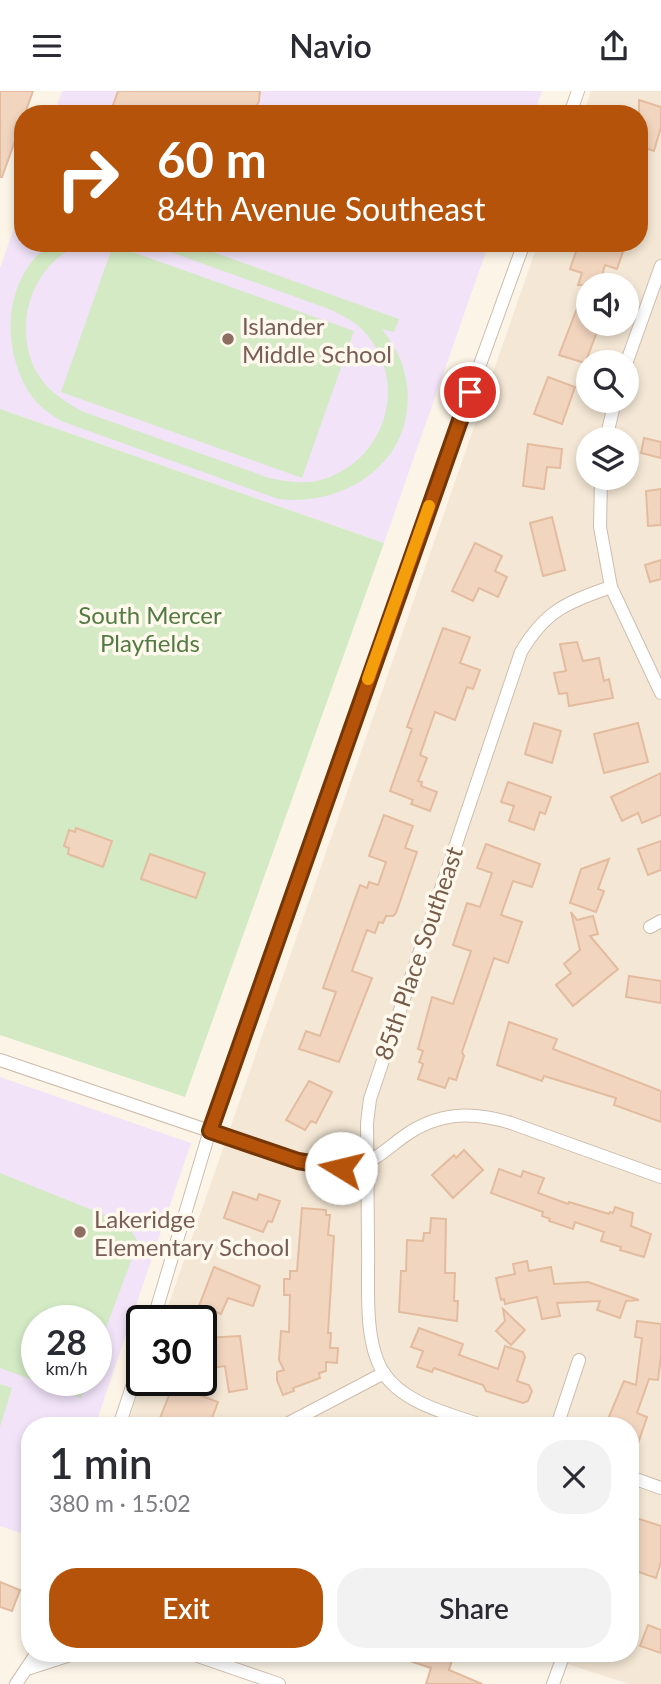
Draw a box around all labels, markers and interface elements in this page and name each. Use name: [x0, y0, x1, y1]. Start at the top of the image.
text: Navio: [289, 26, 372, 65]
icon: menu: [28, 27, 66, 65]
icon: share: [595, 27, 633, 65]
text: 60 m: [157, 130, 267, 188]
icon: right: [42, 133, 133, 224]
text: 84th Avenue Southeast: [157, 189, 485, 228]
map controls: [576, 273, 639, 490]
button: sound: [576, 273, 639, 336]
place label: Islander Middle School: [242, 311, 392, 368]
marker: Islander Middle School: [220, 331, 236, 347]
button: search: [576, 350, 639, 413]
pin: [440, 362, 500, 422]
icon: arrive: [451, 373, 489, 411]
button: layers: [576, 427, 639, 490]
park label: South Mercer Playfields: [78, 600, 222, 657]
street label: 85th Place Southeast: [368, 842, 468, 1063]
position arrow: [304, 1131, 378, 1205]
place label: Lakeridge Elementary School: [94, 1204, 290, 1261]
marker: Lakeridge Elementary School: [72, 1224, 88, 1240]
speed limit sign: 30: [126, 1305, 217, 1396]
text: 28: [46, 1320, 87, 1362]
text: km/h: [45, 1357, 88, 1379]
text: 1 min: [49, 1438, 153, 1488]
button: close: [537, 1440, 611, 1514]
text: 380 m · 15:02: [49, 1489, 191, 1517]
button: Exit: [49, 1568, 323, 1648]
button: Share: [337, 1568, 611, 1648]

